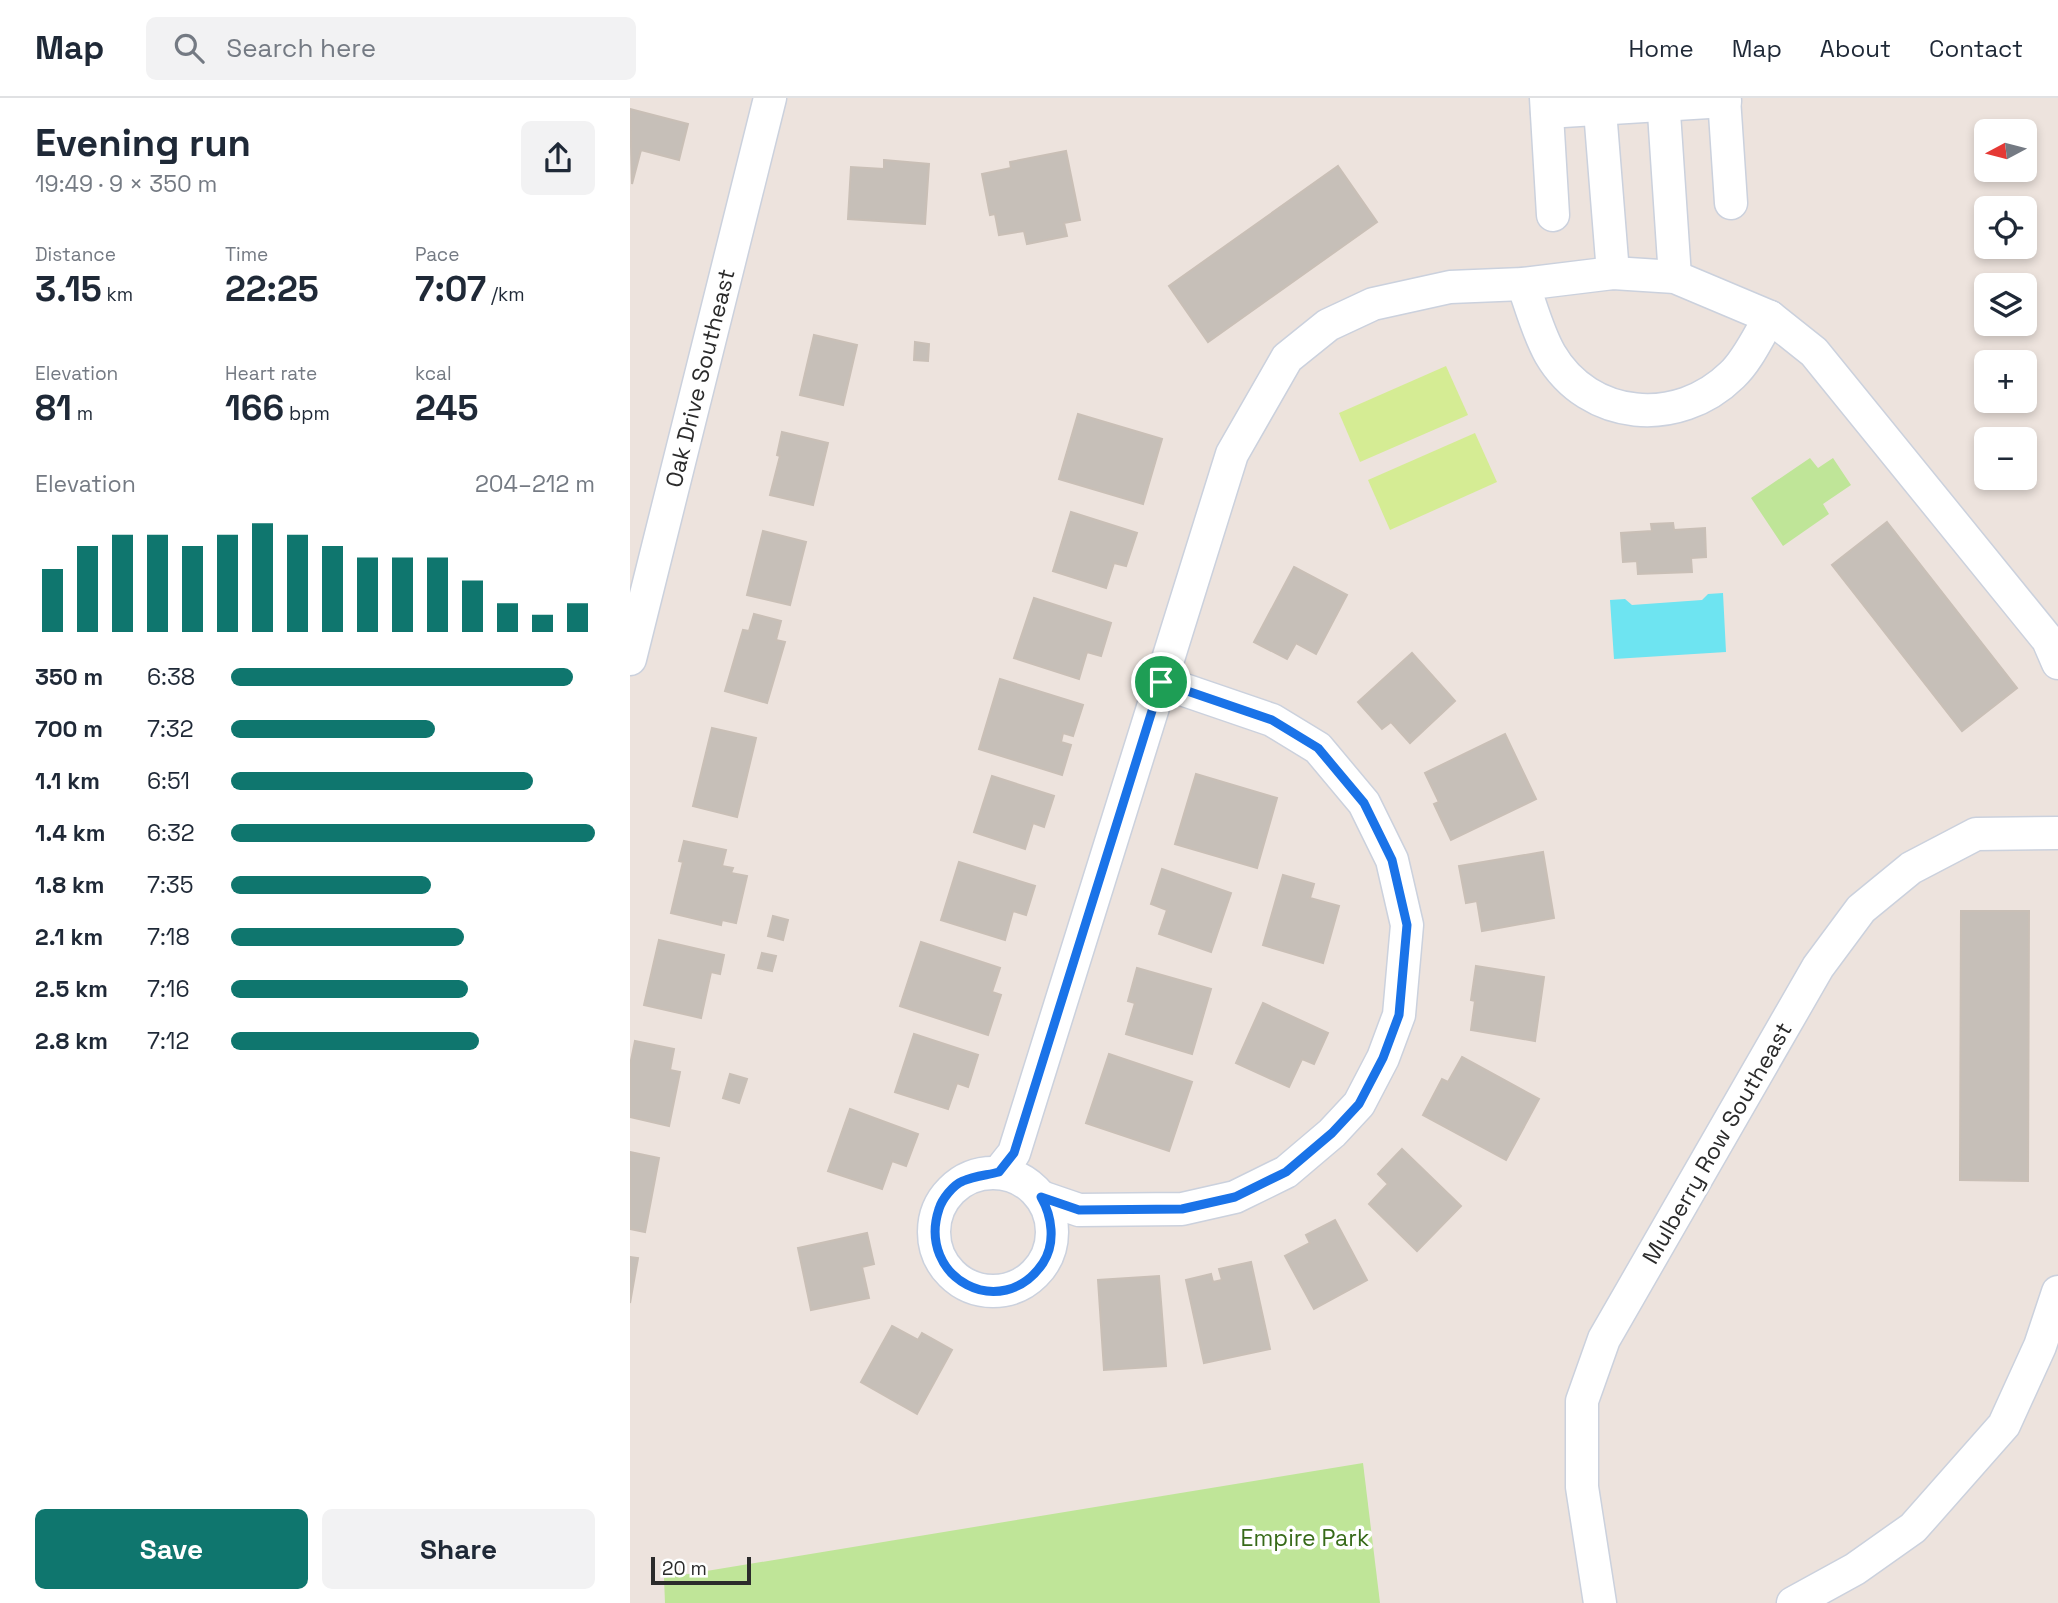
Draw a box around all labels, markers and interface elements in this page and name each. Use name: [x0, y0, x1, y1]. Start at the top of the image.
search box: [146, 17, 636, 80]
text: Map: [35, 27, 104, 69]
icon: search: [170, 29, 208, 67]
text: Search here: [226, 31, 376, 65]
text: Home: [1628, 33, 1694, 64]
text: Map: [1732, 33, 1782, 64]
text: About: [1820, 33, 1891, 64]
text: Contact: [1929, 33, 2023, 64]
text: Evening run: [35, 119, 251, 167]
north arrow: [1974, 119, 2037, 182]
map controls: [1974, 119, 2037, 490]
button: share: [521, 121, 595, 195]
text: 19:49 · 9 × 350 m: [35, 169, 217, 199]
button: locate: [1974, 196, 2037, 259]
text: Distance: [35, 242, 116, 267]
text: Time: [225, 242, 268, 267]
text: Pace: [415, 242, 459, 267]
street label: Oak Drive Southeast: [658, 266, 742, 490]
text: 3.15: [35, 267, 102, 311]
text: 22:25: [225, 267, 319, 311]
text: 7:07: [415, 267, 486, 311]
button: layers: [1974, 273, 2037, 336]
text: km: [102, 282, 133, 307]
text: /km: [486, 282, 525, 307]
button: +: [1974, 350, 2037, 413]
text: Elevation: [35, 361, 118, 386]
text: Heart rate: [225, 361, 317, 386]
text: kcal: [415, 361, 452, 386]
text: 81: [35, 386, 72, 430]
text: 166: [225, 386, 284, 430]
text: 245: [415, 386, 479, 430]
text: m: [72, 401, 93, 426]
text: bpm: [284, 401, 330, 426]
button: −: [1974, 427, 2037, 490]
text: Elevation: [35, 469, 136, 499]
text: 204–212 m: [475, 469, 595, 499]
pin: [1131, 652, 1191, 712]
text: 350 m: [35, 662, 103, 692]
text: 6:38: [147, 662, 195, 692]
icon: arrive: [1142, 663, 1180, 701]
text: 700 m: [35, 714, 103, 744]
text: 7:32: [147, 714, 194, 744]
text: 1.1 km: [35, 766, 100, 796]
text: 6:51: [147, 766, 190, 796]
text: 1.4 km: [35, 818, 105, 848]
text: 6:32: [147, 818, 195, 848]
text: 1.8 km: [35, 870, 105, 900]
text: 7:35: [147, 870, 193, 900]
text: 2.1 km: [35, 922, 103, 952]
text: 7:18: [147, 922, 190, 952]
text: 2.5 km: [35, 974, 108, 1004]
text: 7:16: [147, 974, 189, 1004]
street label: Mulberry Row Southeast: [1635, 1017, 1799, 1269]
text: 2.8 km: [35, 1026, 108, 1056]
text: 7:12: [147, 1026, 189, 1056]
button: Save: [35, 1509, 308, 1589]
button: Share: [322, 1509, 595, 1589]
park label: Empire Park: [1241, 1523, 1369, 1553]
scale bar: [651, 1554, 751, 1586]
text: 20 m: [662, 1556, 707, 1581]

